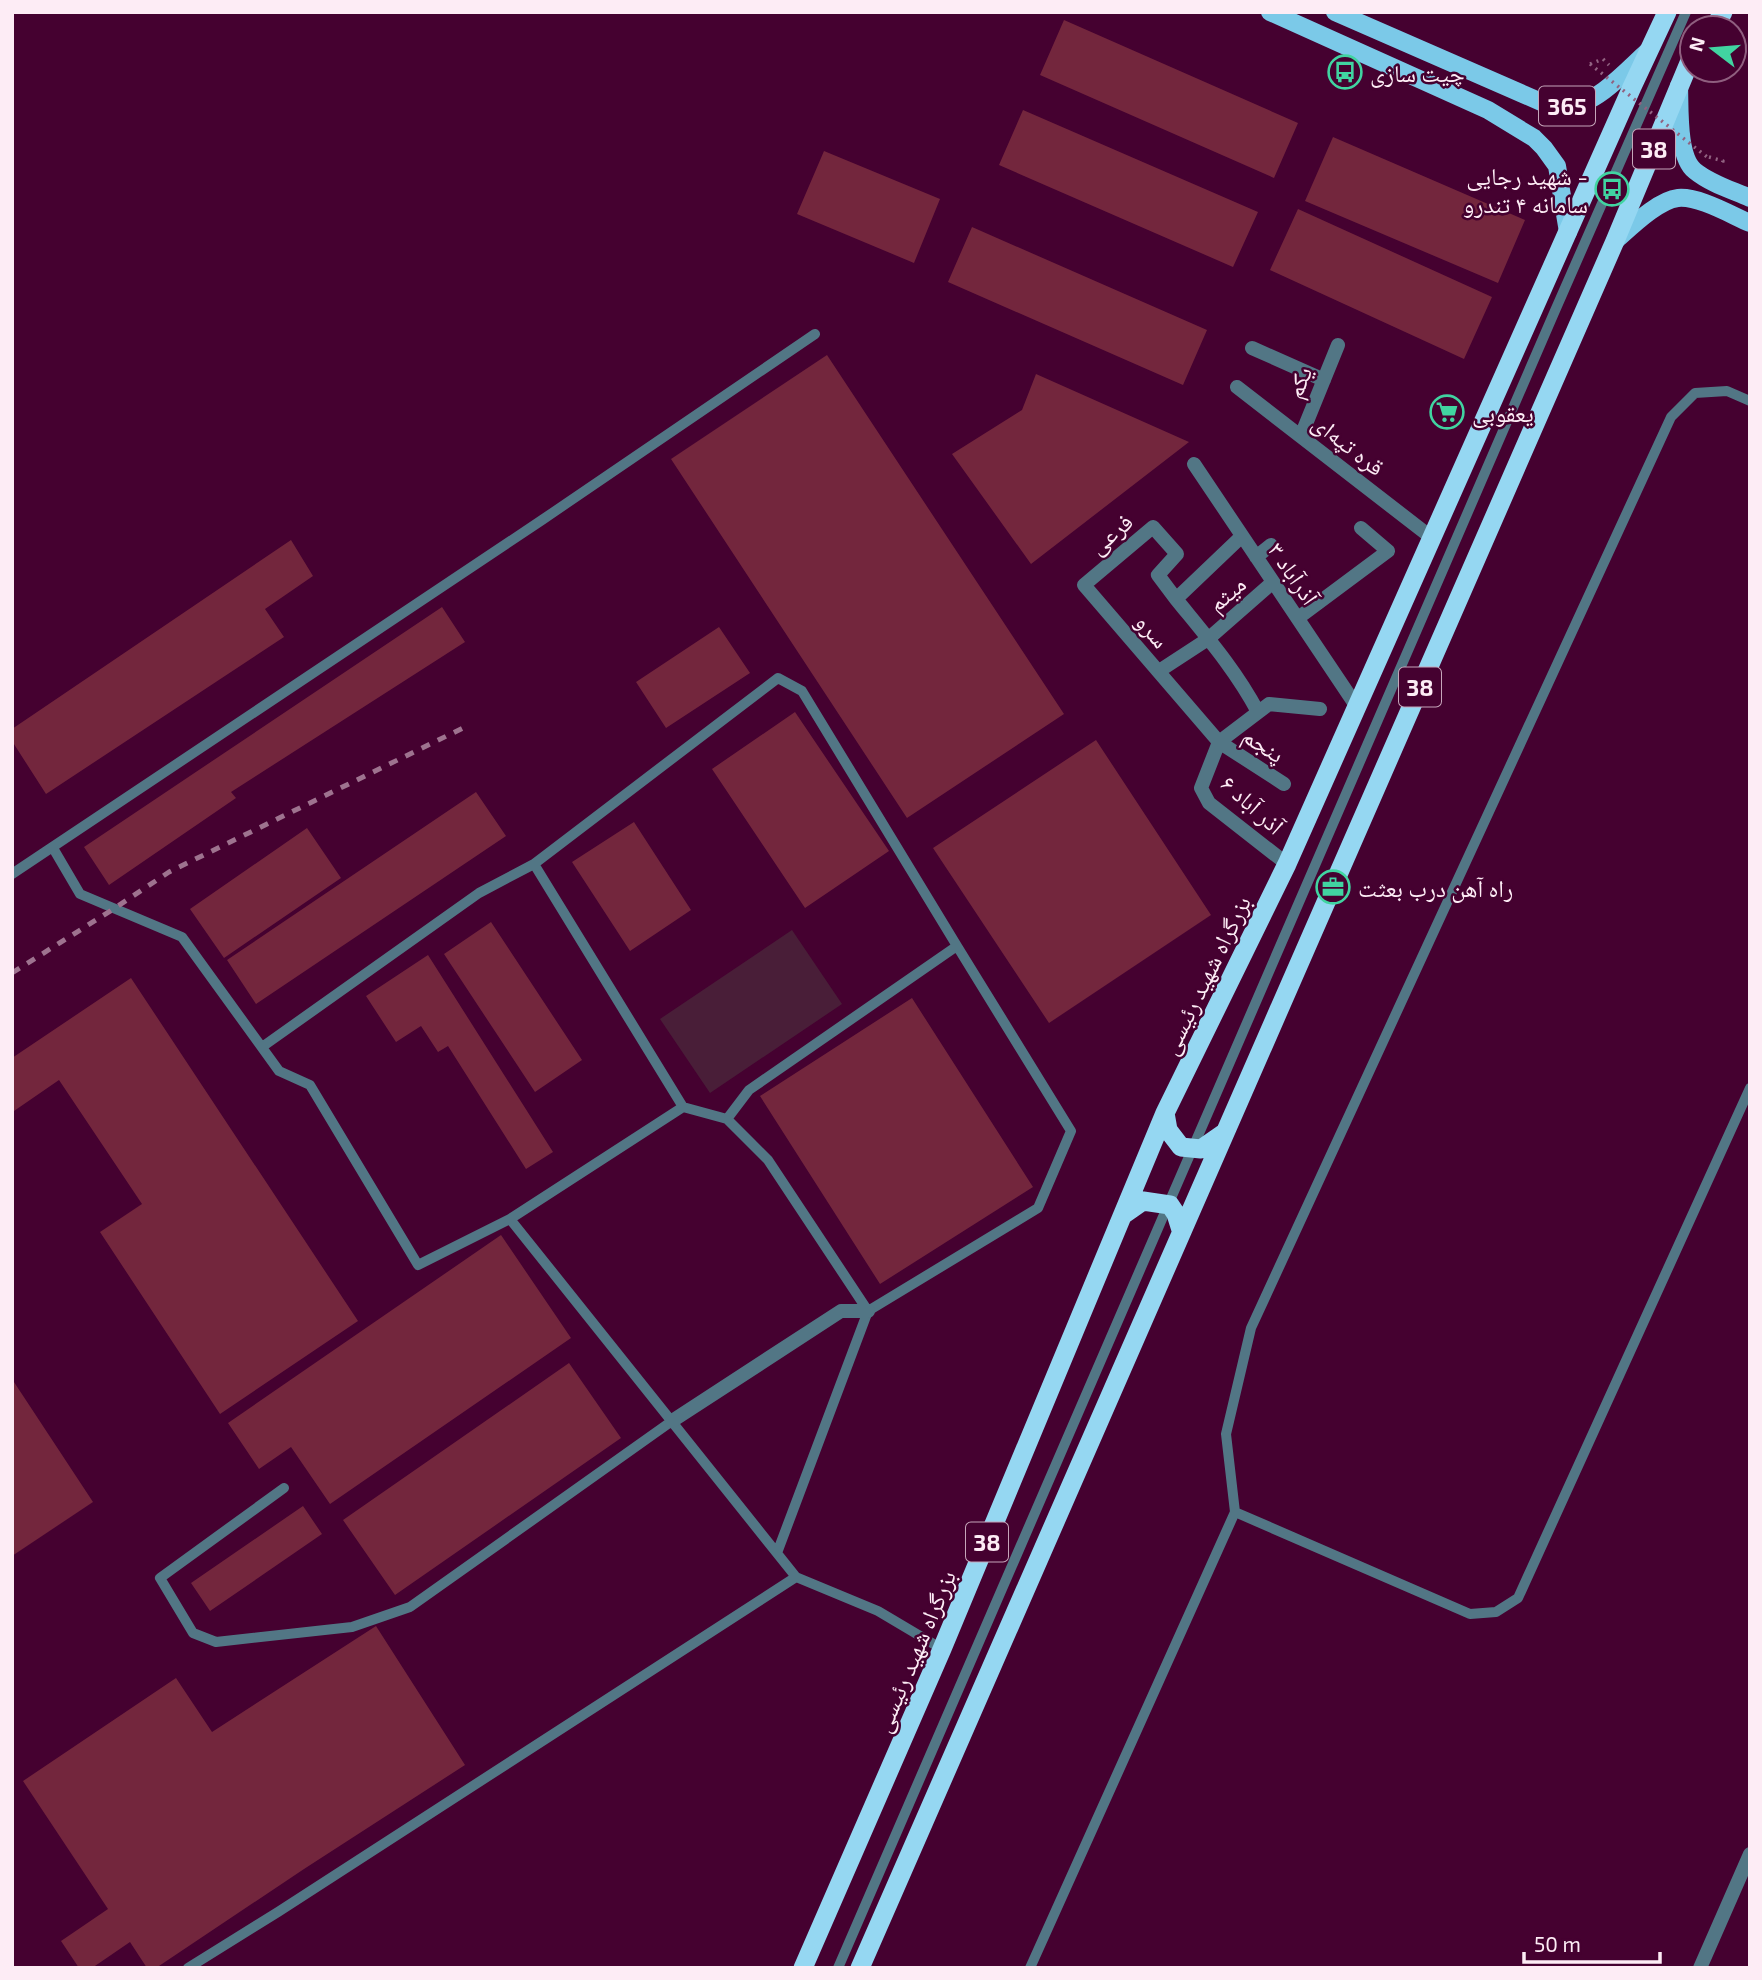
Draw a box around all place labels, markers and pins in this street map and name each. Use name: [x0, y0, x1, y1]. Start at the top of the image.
bus stop icon: چیت سازی: [1326, 53, 1364, 91]
place label: چیت سازی: [1370, 58, 1465, 88]
place label: شهید رجایی - سامانه ۴ تندرو: [1463, 161, 1588, 218]
bus stop icon: شهید رجایی - سامانه ۴ تندرو: [1593, 170, 1631, 208]
supermarket icon: یعقوبی: [1428, 393, 1466, 431]
place label: یعقوبی: [1472, 398, 1534, 428]
office icon: راه آهن درب بعثت: [1314, 868, 1352, 906]
place label: راه آهن درب بعثت: [1358, 873, 1513, 903]

